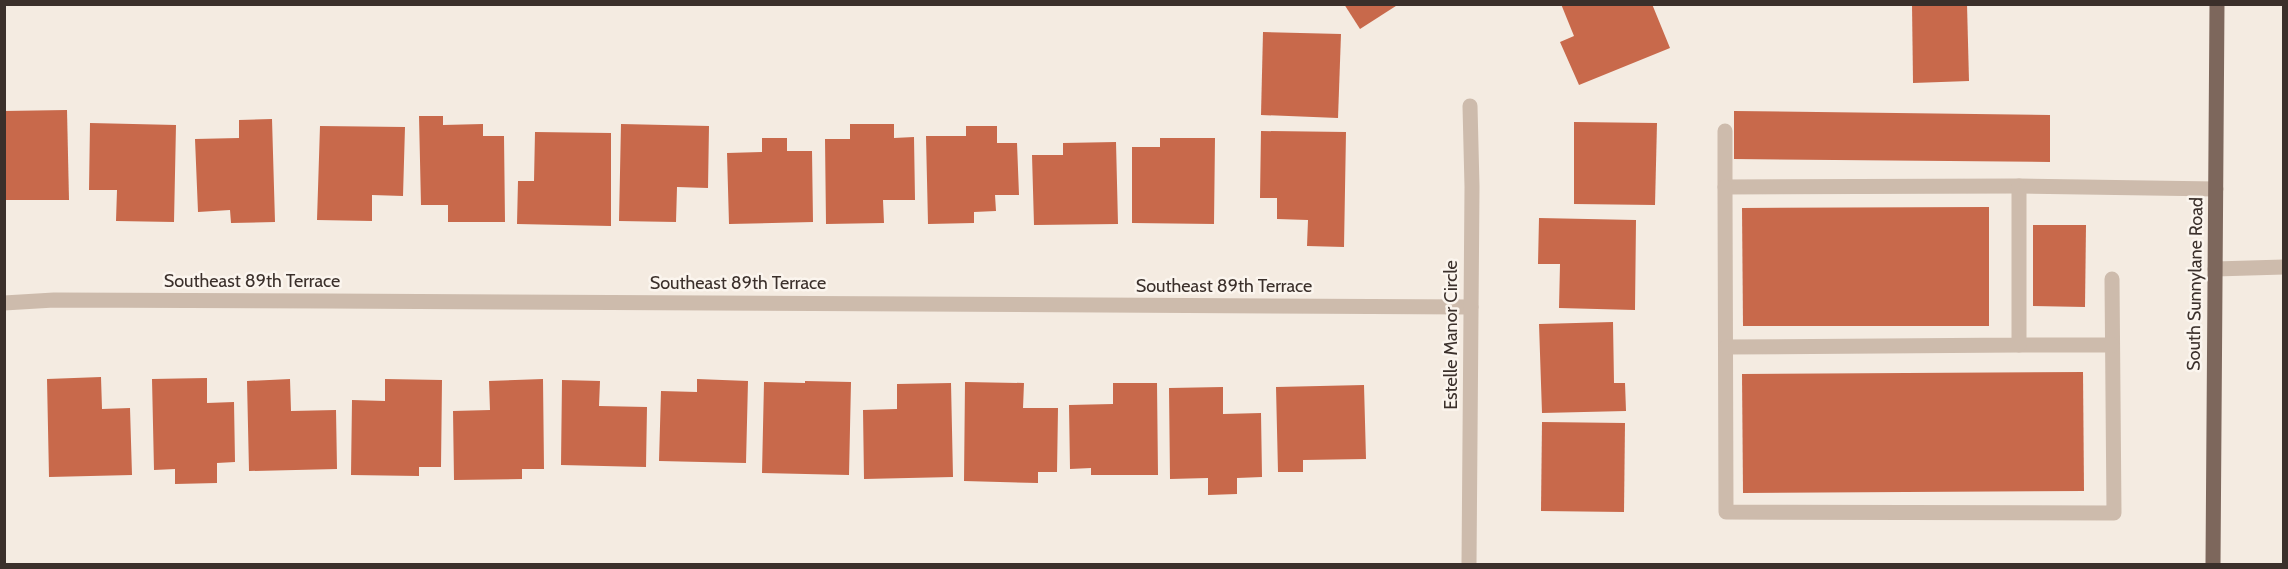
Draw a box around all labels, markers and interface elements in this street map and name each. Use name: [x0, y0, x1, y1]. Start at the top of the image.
street label: South Sunnylane Road: [2182, 197, 2208, 371]
street label: Estelle Manor Circle: [1440, 260, 1462, 410]
street label: Southeast 89th Terrace: [164, 270, 340, 292]
street label: Southeast 89th Terrace: [650, 272, 826, 294]
street label: Southeast 89th Terrace: [1136, 275, 1312, 297]

